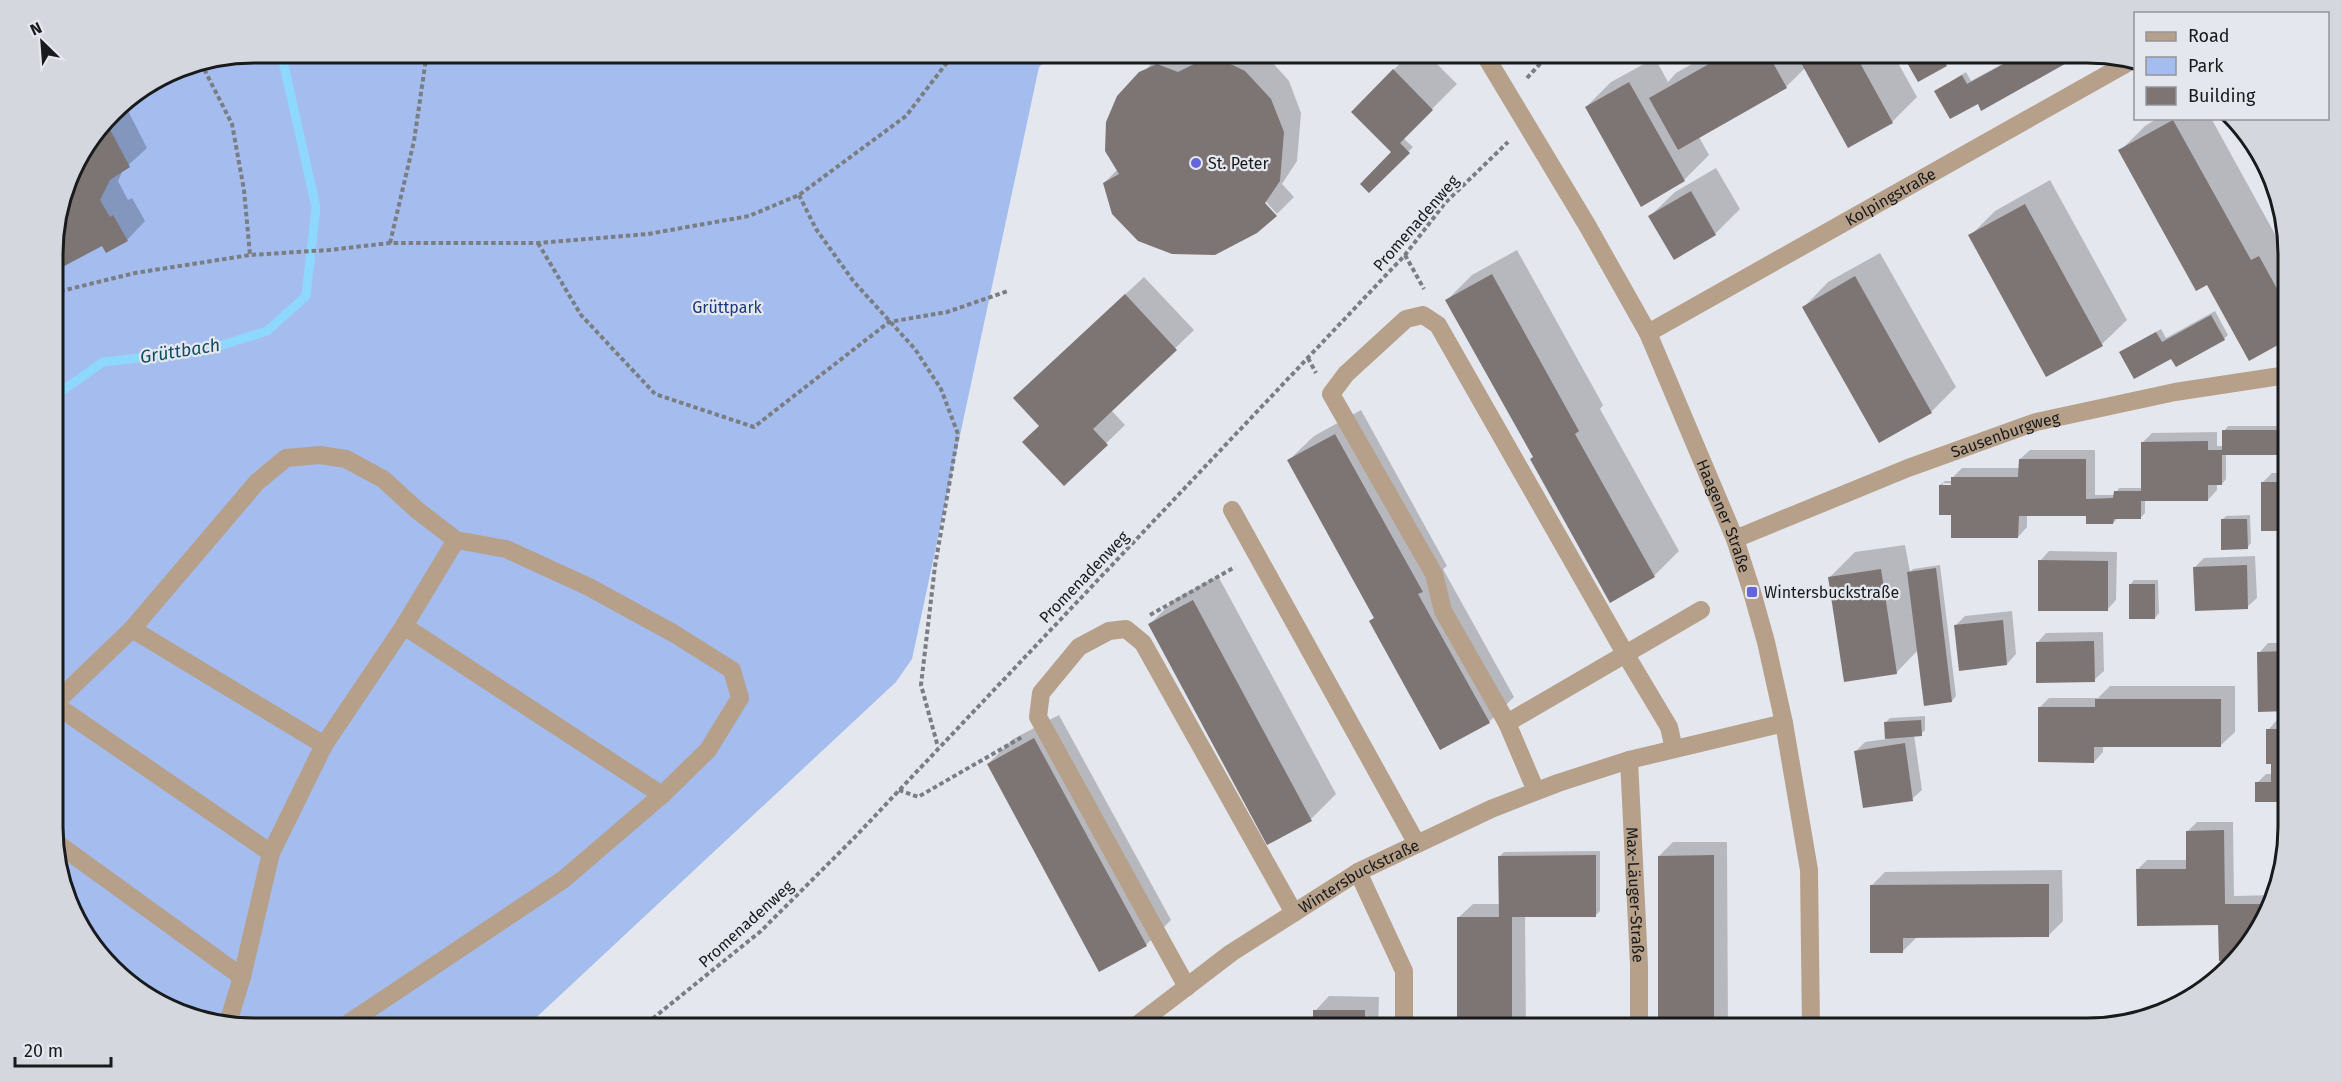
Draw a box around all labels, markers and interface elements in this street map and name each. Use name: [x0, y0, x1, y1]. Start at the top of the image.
north arrow: [12, 12, 72, 72]
legend: [2134, 12, 2329, 120]
text: N: [27, 18, 45, 40]
text: Road: [2188, 25, 2230, 47]
text: Park: [2188, 55, 2224, 77]
text: Building: [2188, 85, 2256, 107]
place label: St. Peter: [1208, 154, 1269, 173]
marker: St. Peter: [1189, 156, 1203, 170]
street label: Kolpingstraße: [1842, 164, 1939, 230]
street label: Promenadenweg: [1369, 171, 1463, 275]
park label: Grüttpark: [692, 298, 763, 317]
water label: Grüttbach: [138, 334, 222, 368]
street label: Sausenburgweg: [1948, 408, 2062, 461]
street label: Haagener Straße: [1693, 456, 1755, 575]
street label: Promenadenweg: [1035, 527, 1133, 627]
place label: Wintersbuckstraße: [1764, 583, 1899, 602]
marker: Wintersbuckstraße: [1745, 585, 1759, 599]
street label: Max-Läuger-Straße: [1623, 826, 1648, 963]
street label: Wintersbuckstraße: [1295, 835, 1422, 917]
street label: Promenadenweg: [695, 876, 798, 971]
scale bar: [15, 1030, 111, 1068]
text: 20 m: [24, 1040, 63, 1062]

